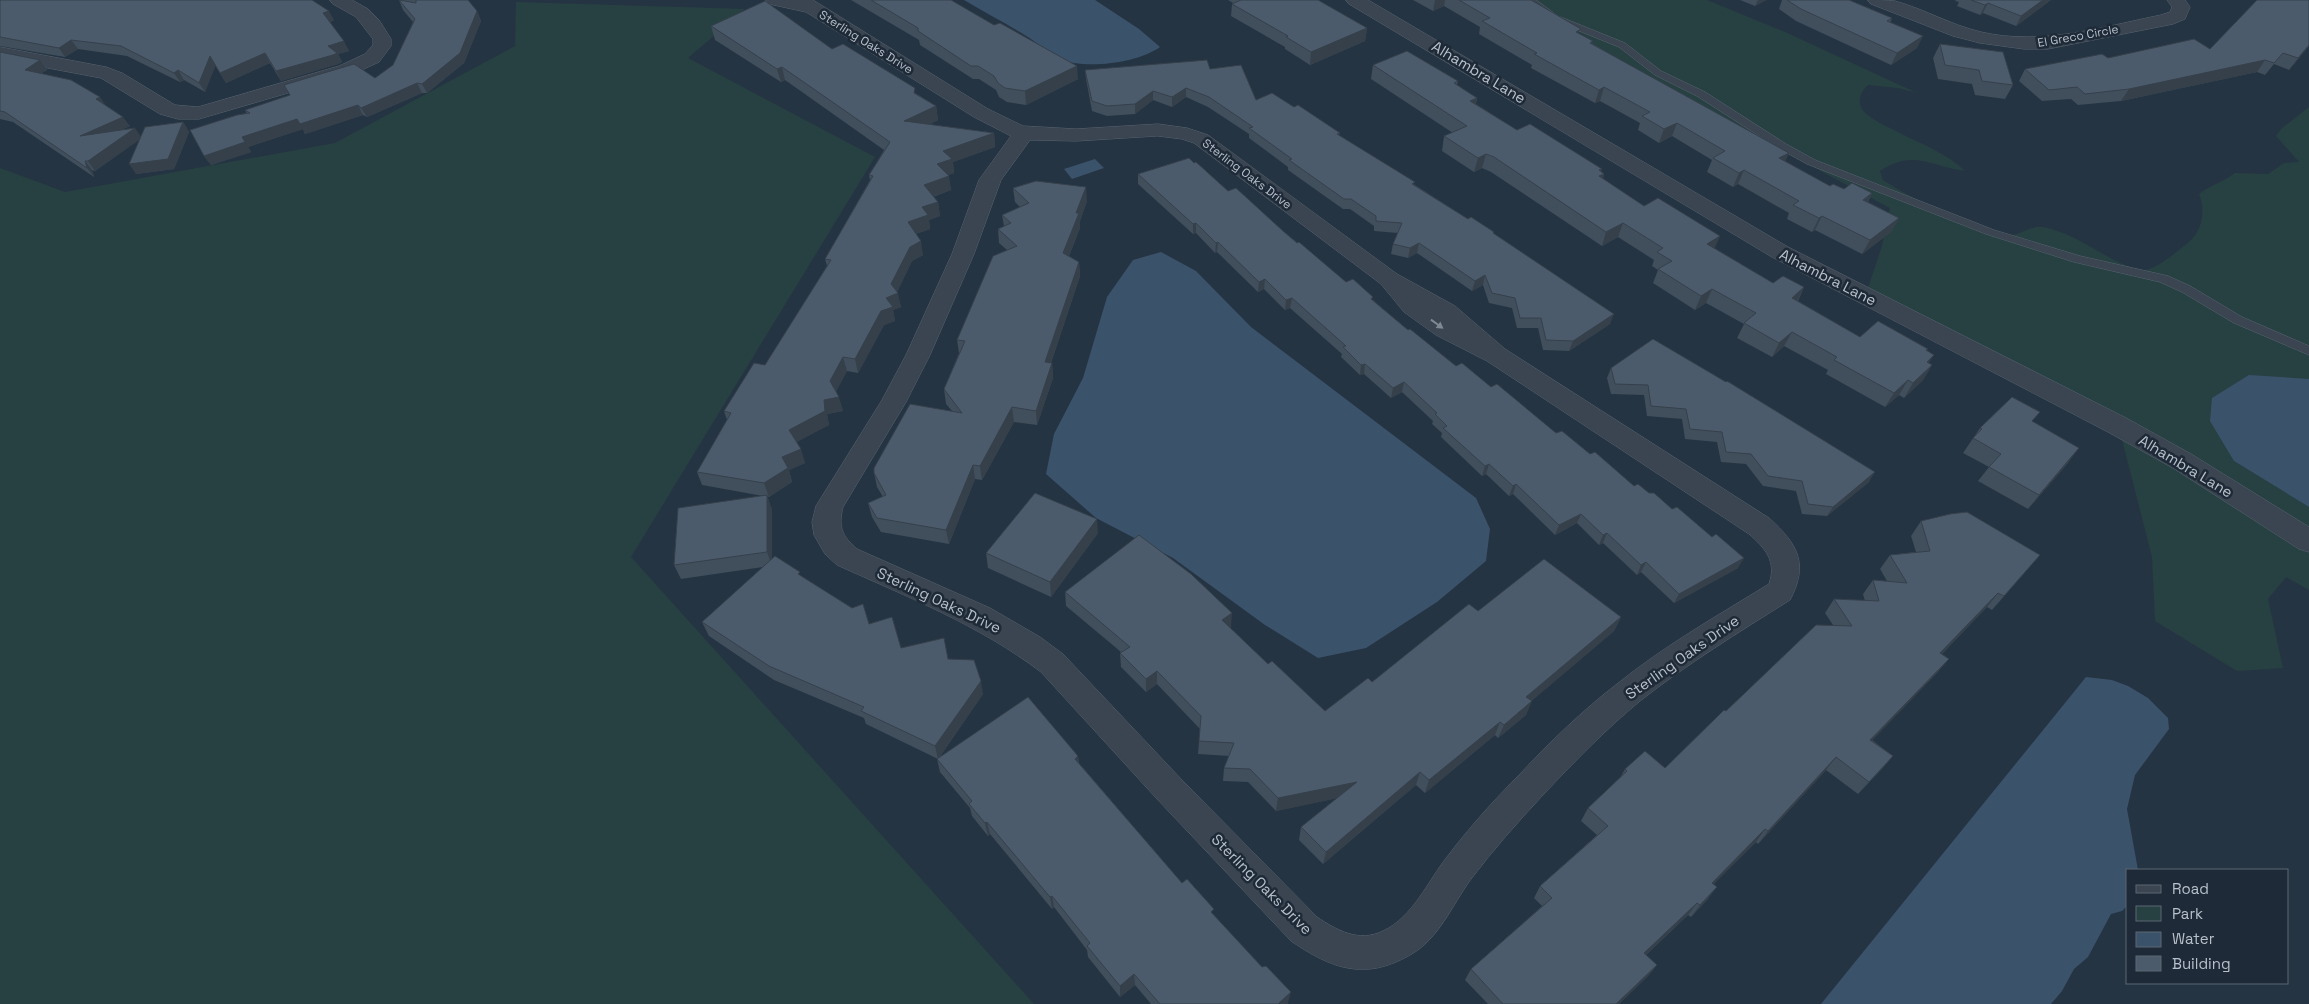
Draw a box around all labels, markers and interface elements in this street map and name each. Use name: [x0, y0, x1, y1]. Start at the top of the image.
street label: Sterling Oaks Drive: [816, 7, 916, 77]
street label: El Greco Circle: [2036, 21, 2120, 51]
street label: Alhambra Lane: [1429, 36, 1530, 108]
street label: Sterling Oaks Drive: [1199, 135, 1295, 213]
street label: Alhambra Lane: [1776, 244, 1880, 310]
one-way arrow: [1431, 319, 1444, 329]
street label: Alhambra Lane: [2136, 430, 2237, 502]
street label: Sterling Oaks Drive: [874, 563, 1004, 637]
street label: Sterling Oaks Drive: [1621, 611, 1743, 703]
street label: Sterling Oaks Drive: [1208, 830, 1316, 938]
legend: [2126, 869, 2289, 984]
text: Road: [2172, 879, 2209, 898]
text: Park: [2172, 904, 2203, 923]
text: Water: [2172, 929, 2215, 948]
text: Building: [2172, 954, 2231, 973]

